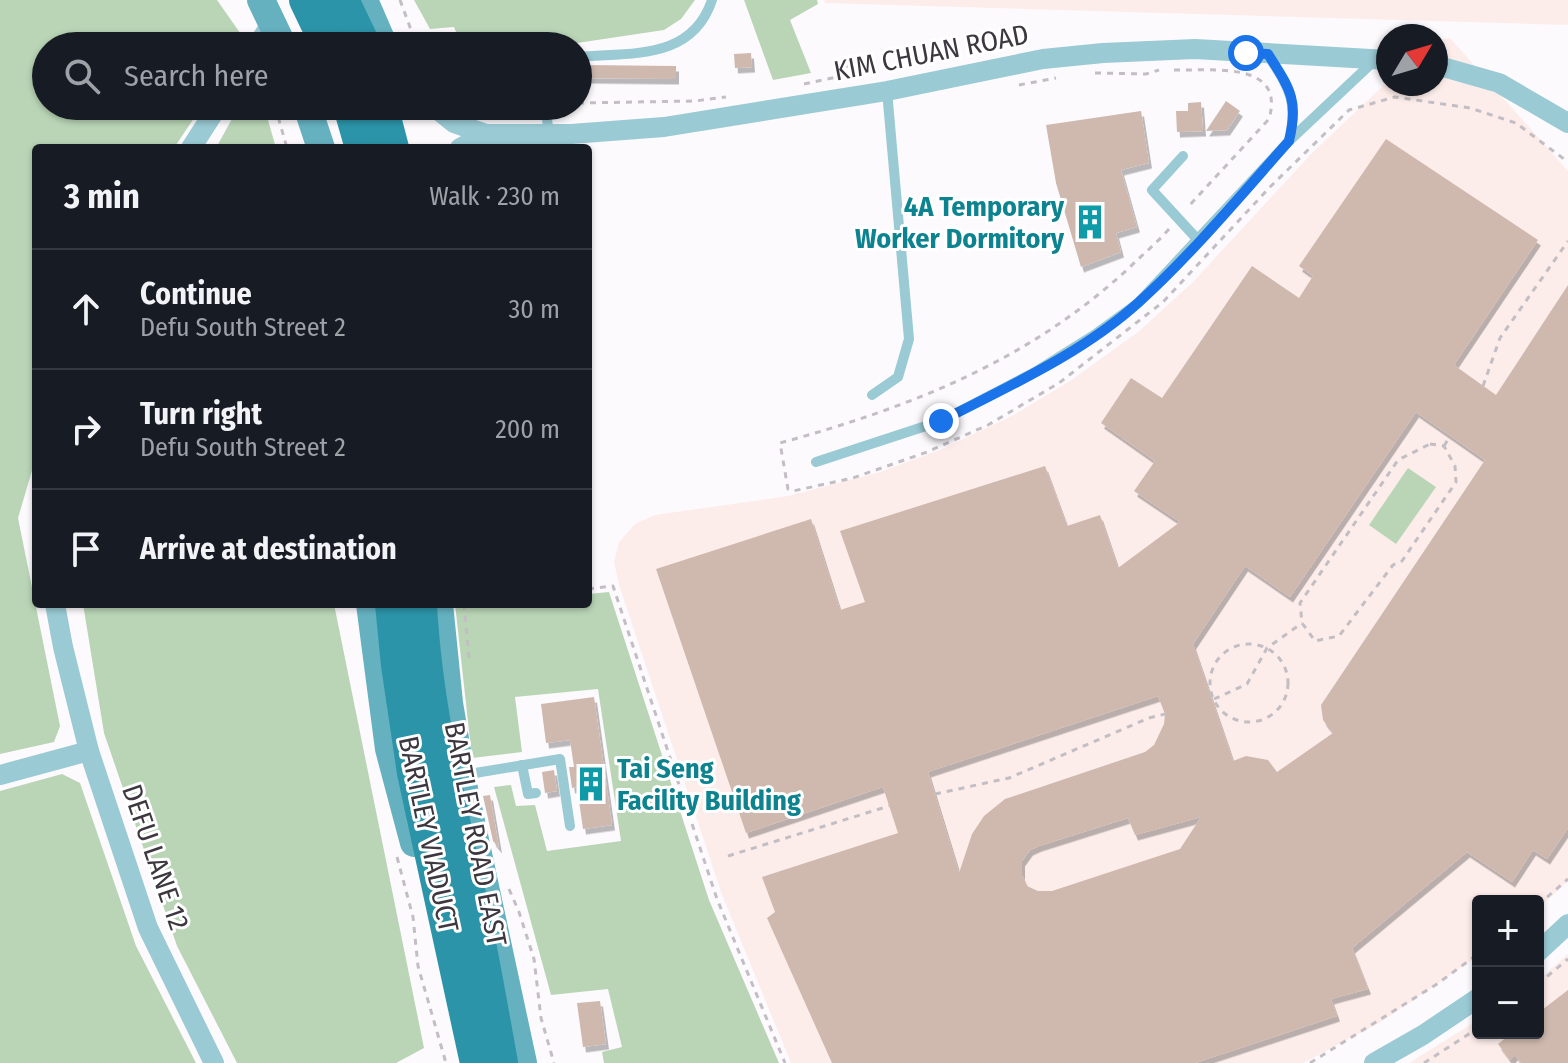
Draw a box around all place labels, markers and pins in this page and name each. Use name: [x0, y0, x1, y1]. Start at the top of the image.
place label: 4A Temporary Worker Dormitory: [855, 190, 1065, 255]
building icon: 4A Temporary Worker Dormitory: [1071, 203, 1109, 241]
place label: Tai Seng Facility Building: [617, 752, 801, 817]
building icon: Tai Seng Facility Building: [572, 765, 610, 803]

